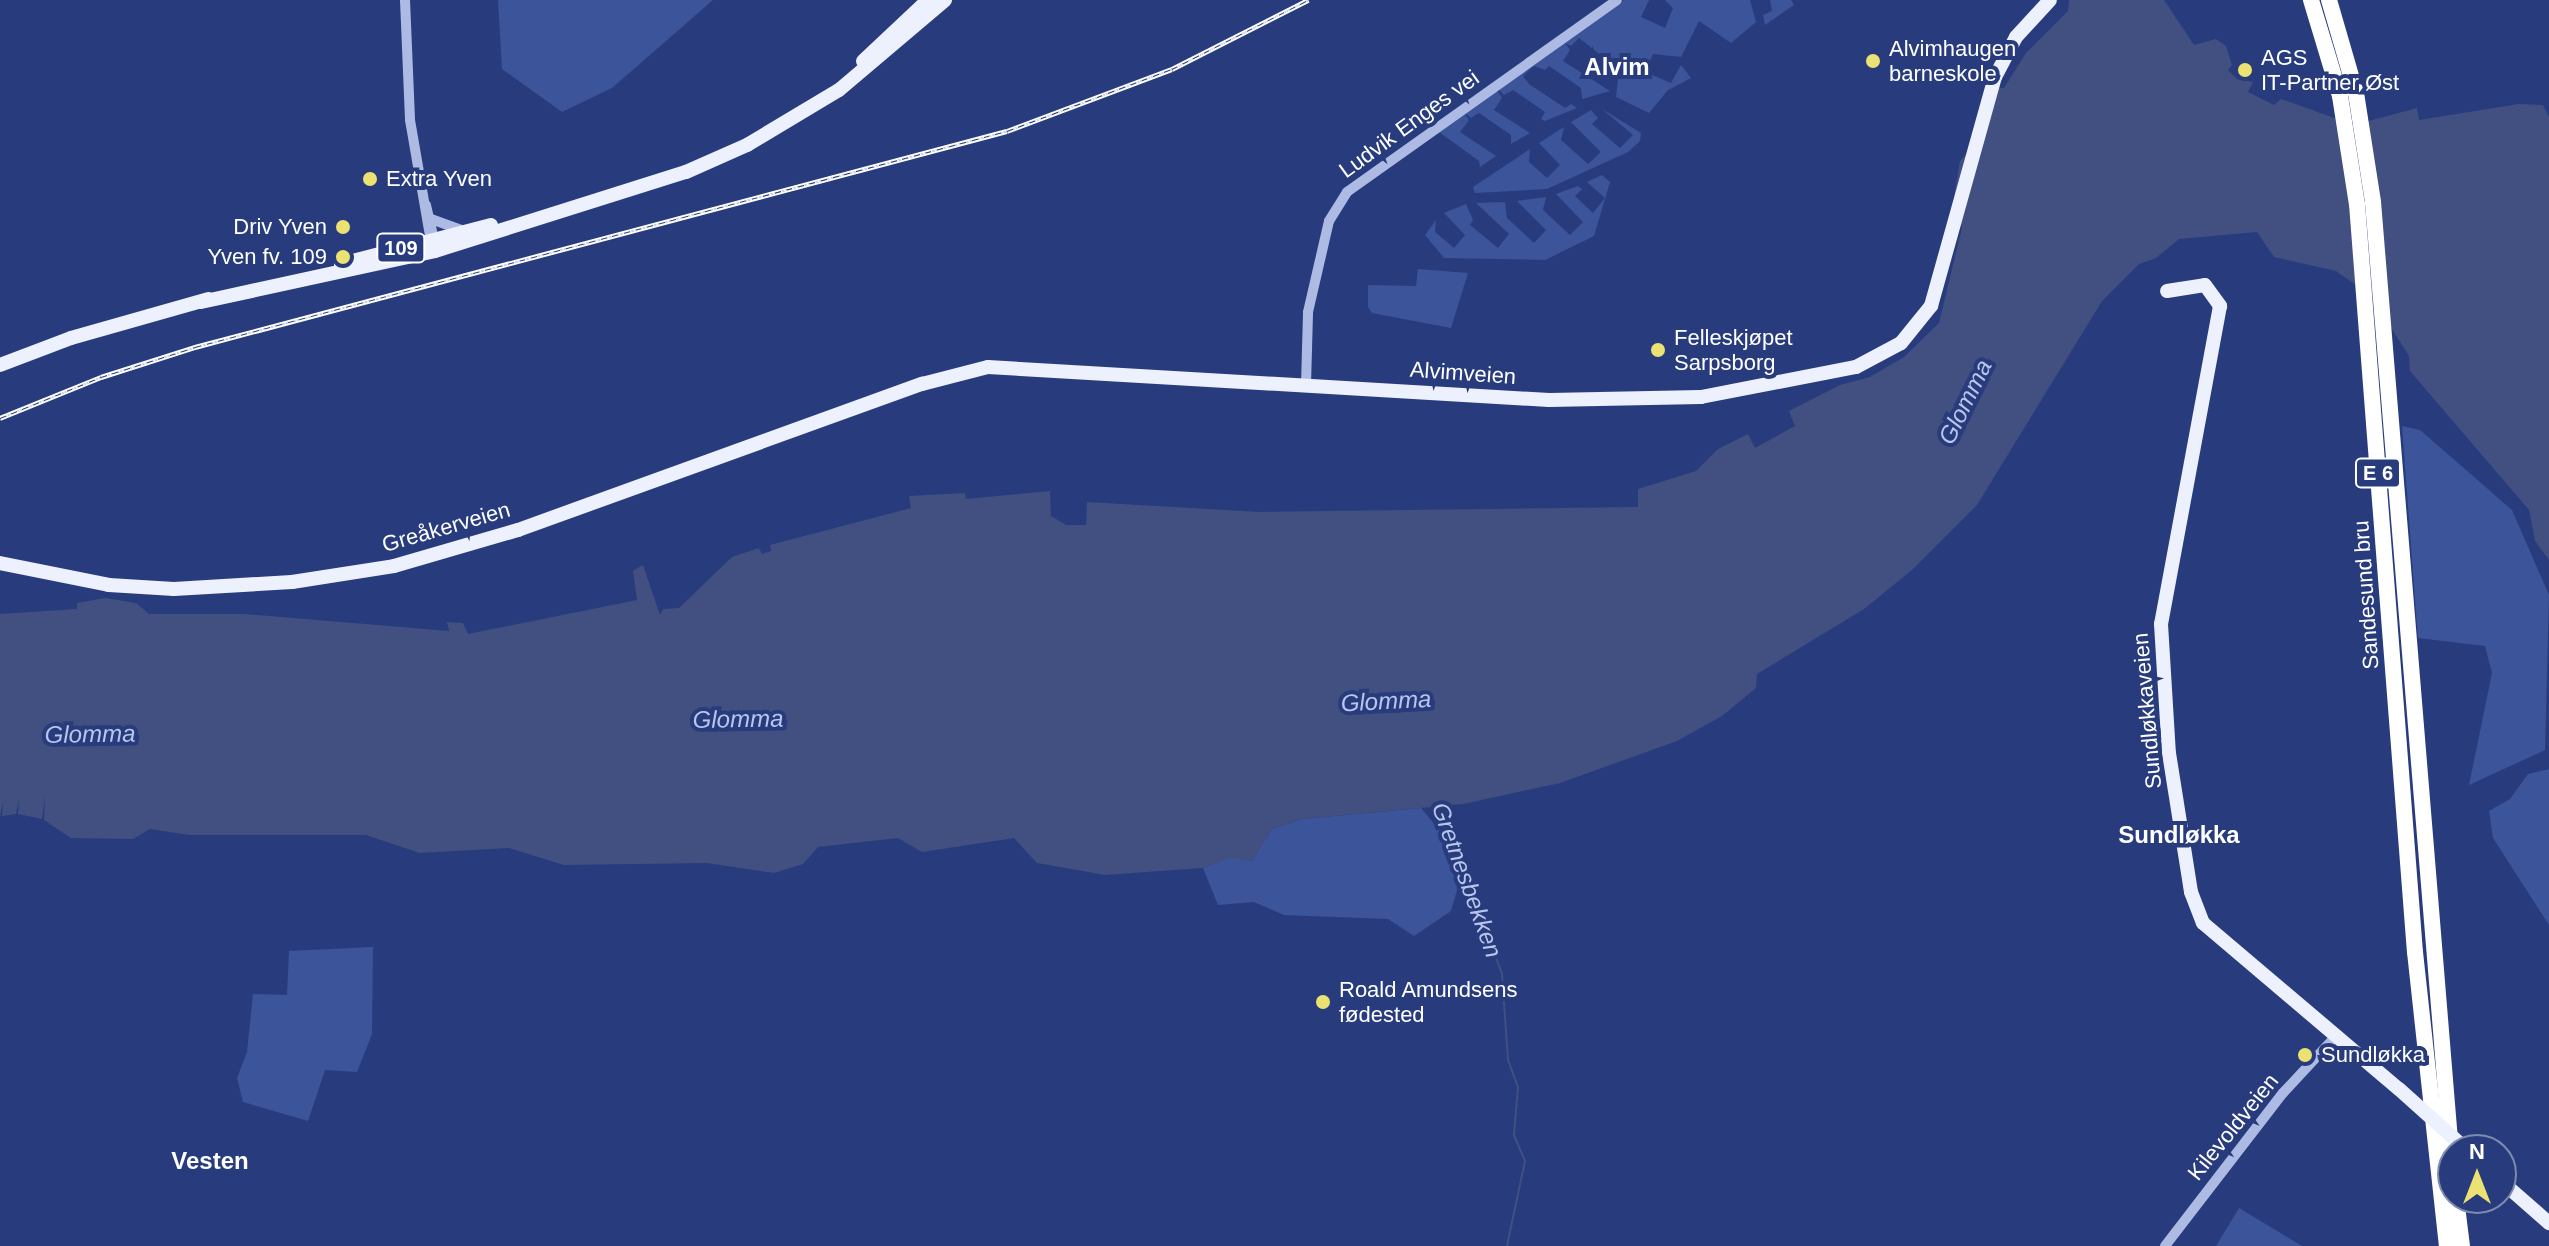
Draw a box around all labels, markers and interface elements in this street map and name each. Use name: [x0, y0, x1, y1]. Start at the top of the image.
place label: Alvimhaugen barneskole: [1889, 35, 2016, 86]
place label: AGS IT-Partner Øst: [2261, 44, 2399, 96]
marker: Alvimhaugen barneskole: [1864, 52, 1882, 70]
district label: Alvim: [1584, 53, 1650, 81]
marker: AGS IT-Partner Øst: [2236, 61, 2254, 79]
street label: Ludvik Enges vei: [1334, 64, 1484, 184]
place label: Extra Yven: [386, 166, 492, 192]
marker: Extra Yven: [361, 170, 379, 188]
place label: Driv Yven: [233, 214, 327, 240]
marker: Driv Yven: [334, 218, 352, 236]
road number: 109: [375, 232, 427, 264]
place label: Yven fv. 109: [208, 244, 327, 270]
marker: Yven fv. 109: [334, 248, 352, 266]
place label: Felleskjøpet Sarpsborg: [1674, 324, 1793, 376]
marker: Felleskjøpet Sarpsborg: [1649, 341, 1667, 359]
water label: Glomma: [1932, 355, 1998, 449]
street label: Alvimveien: [1409, 356, 1517, 390]
road number: E 6: [2354, 457, 2402, 489]
street label: Greåkerveien: [379, 496, 513, 558]
street label: Sandesund bru: [2348, 520, 2384, 670]
street label: Sundløkkaveien: [2127, 632, 2167, 790]
water label: Glomma: [1340, 684, 1432, 718]
water label: Glomma: [692, 704, 784, 734]
water label: Glomma: [44, 719, 136, 749]
water label: Gretnesbekken: [1426, 799, 1508, 961]
district label: Sundløkka: [2118, 821, 2240, 849]
place label: Roald Amundsens fødested: [1339, 976, 1519, 1028]
marker: Roald Amundsens fødested: [1314, 993, 1332, 1011]
place label: Sundløkka: [2321, 1042, 2425, 1068]
marker: Sundløkka: [2296, 1046, 2314, 1064]
street label: Kilevoldveien: [2182, 1068, 2284, 1186]
north arrow: [2437, 1134, 2517, 1214]
text: N: [2469, 1139, 2485, 1164]
district label: Vesten: [171, 1147, 249, 1175]

